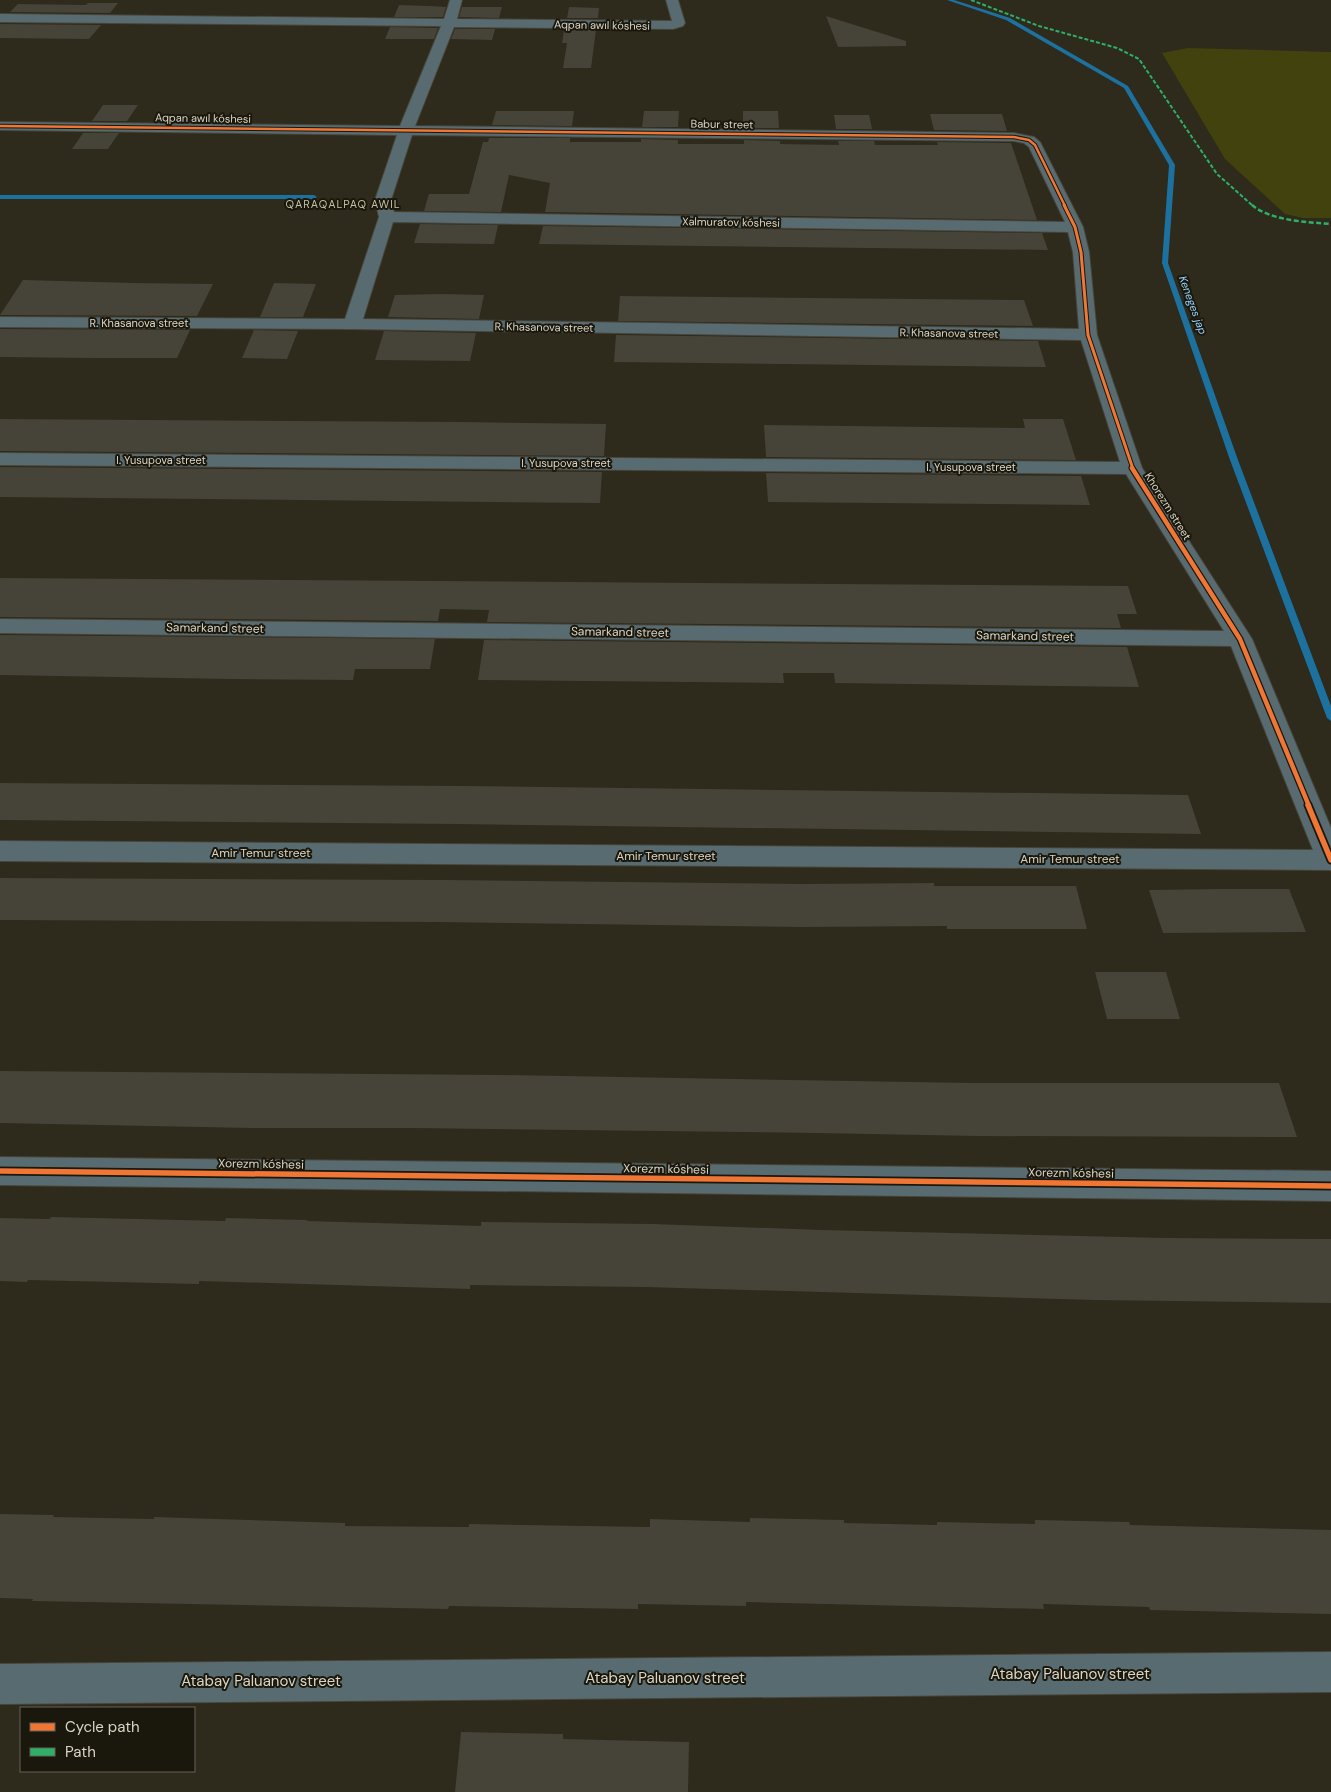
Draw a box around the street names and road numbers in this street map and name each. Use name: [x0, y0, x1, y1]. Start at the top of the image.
street label: Aqpan awıl kóshesi: [554, 17, 650, 33]
street label: Aqpan awıl kóshesi: [155, 110, 251, 126]
street label: Babur street: [690, 116, 754, 132]
street label: Xalmuratov kóshesi: [682, 214, 780, 230]
street label: R. Khasanova street: [90, 316, 188, 330]
street label: R. Khasanova street: [494, 319, 594, 335]
street label: R. Khasanova street: [899, 325, 999, 341]
street label: I. Yusupova street: [116, 453, 206, 467]
street label: I. Yusupova street: [521, 456, 611, 470]
street label: I. Yusupova street: [926, 460, 1016, 474]
street label: Khorezm street: [1142, 470, 1194, 542]
street label: Samarkand street: [166, 619, 264, 637]
street label: Samarkand street: [571, 623, 669, 641]
street label: Samarkand street: [976, 627, 1074, 645]
street label: Amir Temur street: [211, 845, 311, 861]
street label: Amir Temur street: [616, 848, 716, 864]
street label: Amir Temur street: [1020, 851, 1120, 867]
street label: Xorezm kóshesi: [218, 1155, 304, 1173]
street label: Xorezm kóshesi: [623, 1160, 709, 1178]
street label: Xorezm kóshesi: [1028, 1164, 1114, 1182]
street label: Atabay Paluanov street: [990, 1664, 1150, 1684]
street label: Atabay Paluanov street: [585, 1668, 745, 1688]
street label: Atabay Paluanov street: [181, 1671, 341, 1691]

